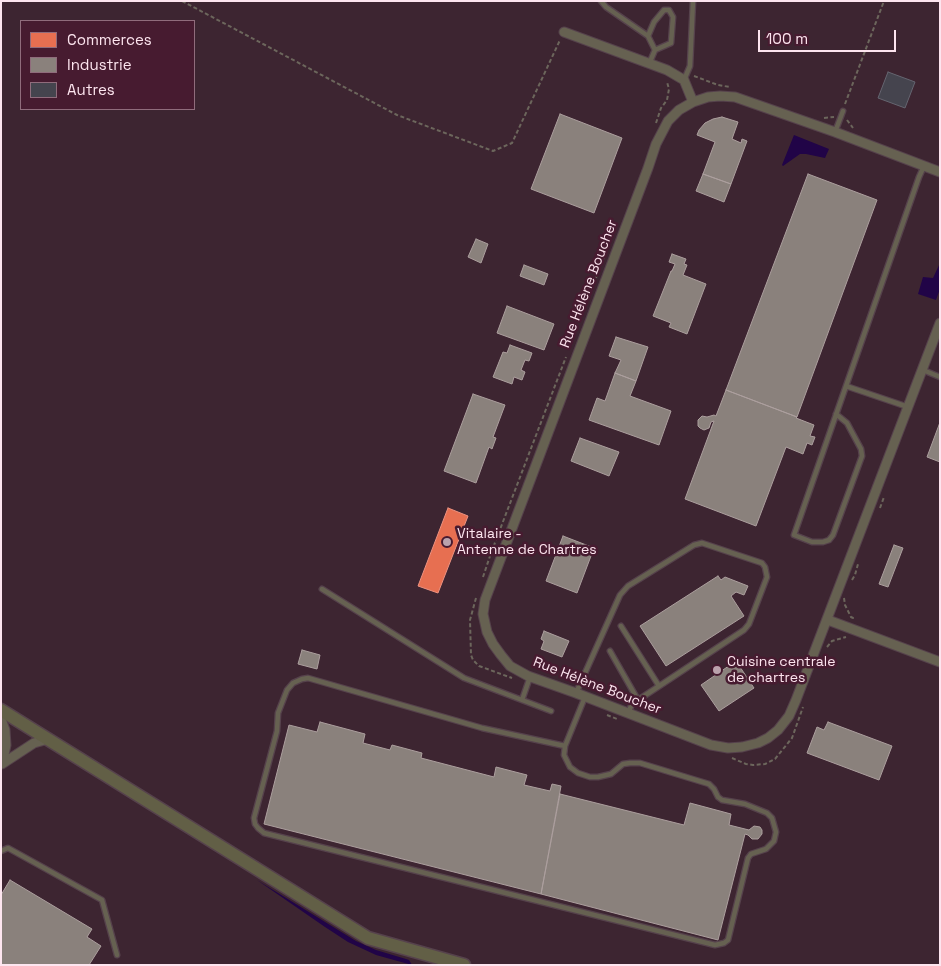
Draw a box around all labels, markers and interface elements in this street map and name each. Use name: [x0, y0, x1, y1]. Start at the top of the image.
legend: [20, 20, 195, 110]
scale bar: [761, 20, 898, 52]
text: 100 m: [766, 29, 808, 48]
text: Commerces: [67, 30, 152, 49]
text: Industrie: [67, 55, 132, 74]
text: Autres: [67, 80, 115, 99]
street label: Rue Hélène Boucher: [557, 218, 621, 350]
place label: Vitalaire - Antenne de Chartres: [457, 526, 597, 558]
marker: Vitalaire - Antenne de Chartres: [441, 536, 453, 548]
street label: Rue Hélène Boucher: [531, 654, 663, 718]
place label: Cuisine centrale de chartres: [727, 654, 836, 686]
marker: Cuisine centrale de chartres: [711, 664, 723, 676]

